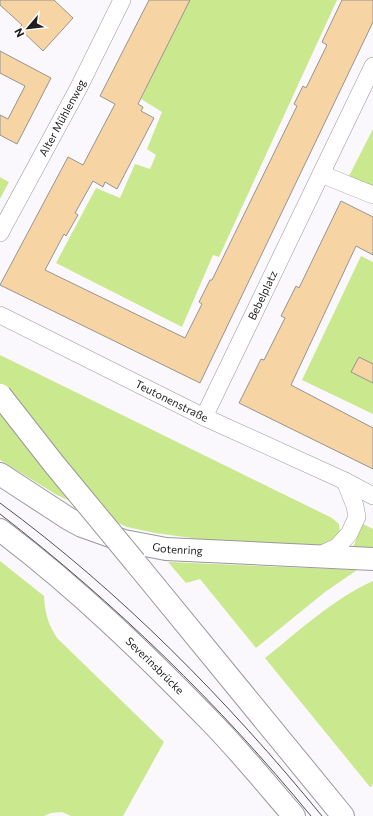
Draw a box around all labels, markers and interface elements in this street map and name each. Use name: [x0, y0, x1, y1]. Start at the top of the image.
north arrow: [8, 8, 48, 48]
text: N: [11, 26, 26, 40]
street label: Alter Mühlenweg: [36, 77, 88, 158]
street label: Bebelplatz: [245, 268, 280, 322]
street label: Teutonenstraße: [133, 377, 210, 424]
street label: Gotenring: [151, 540, 203, 557]
street label: Severinsbrücke: [123, 634, 187, 697]

